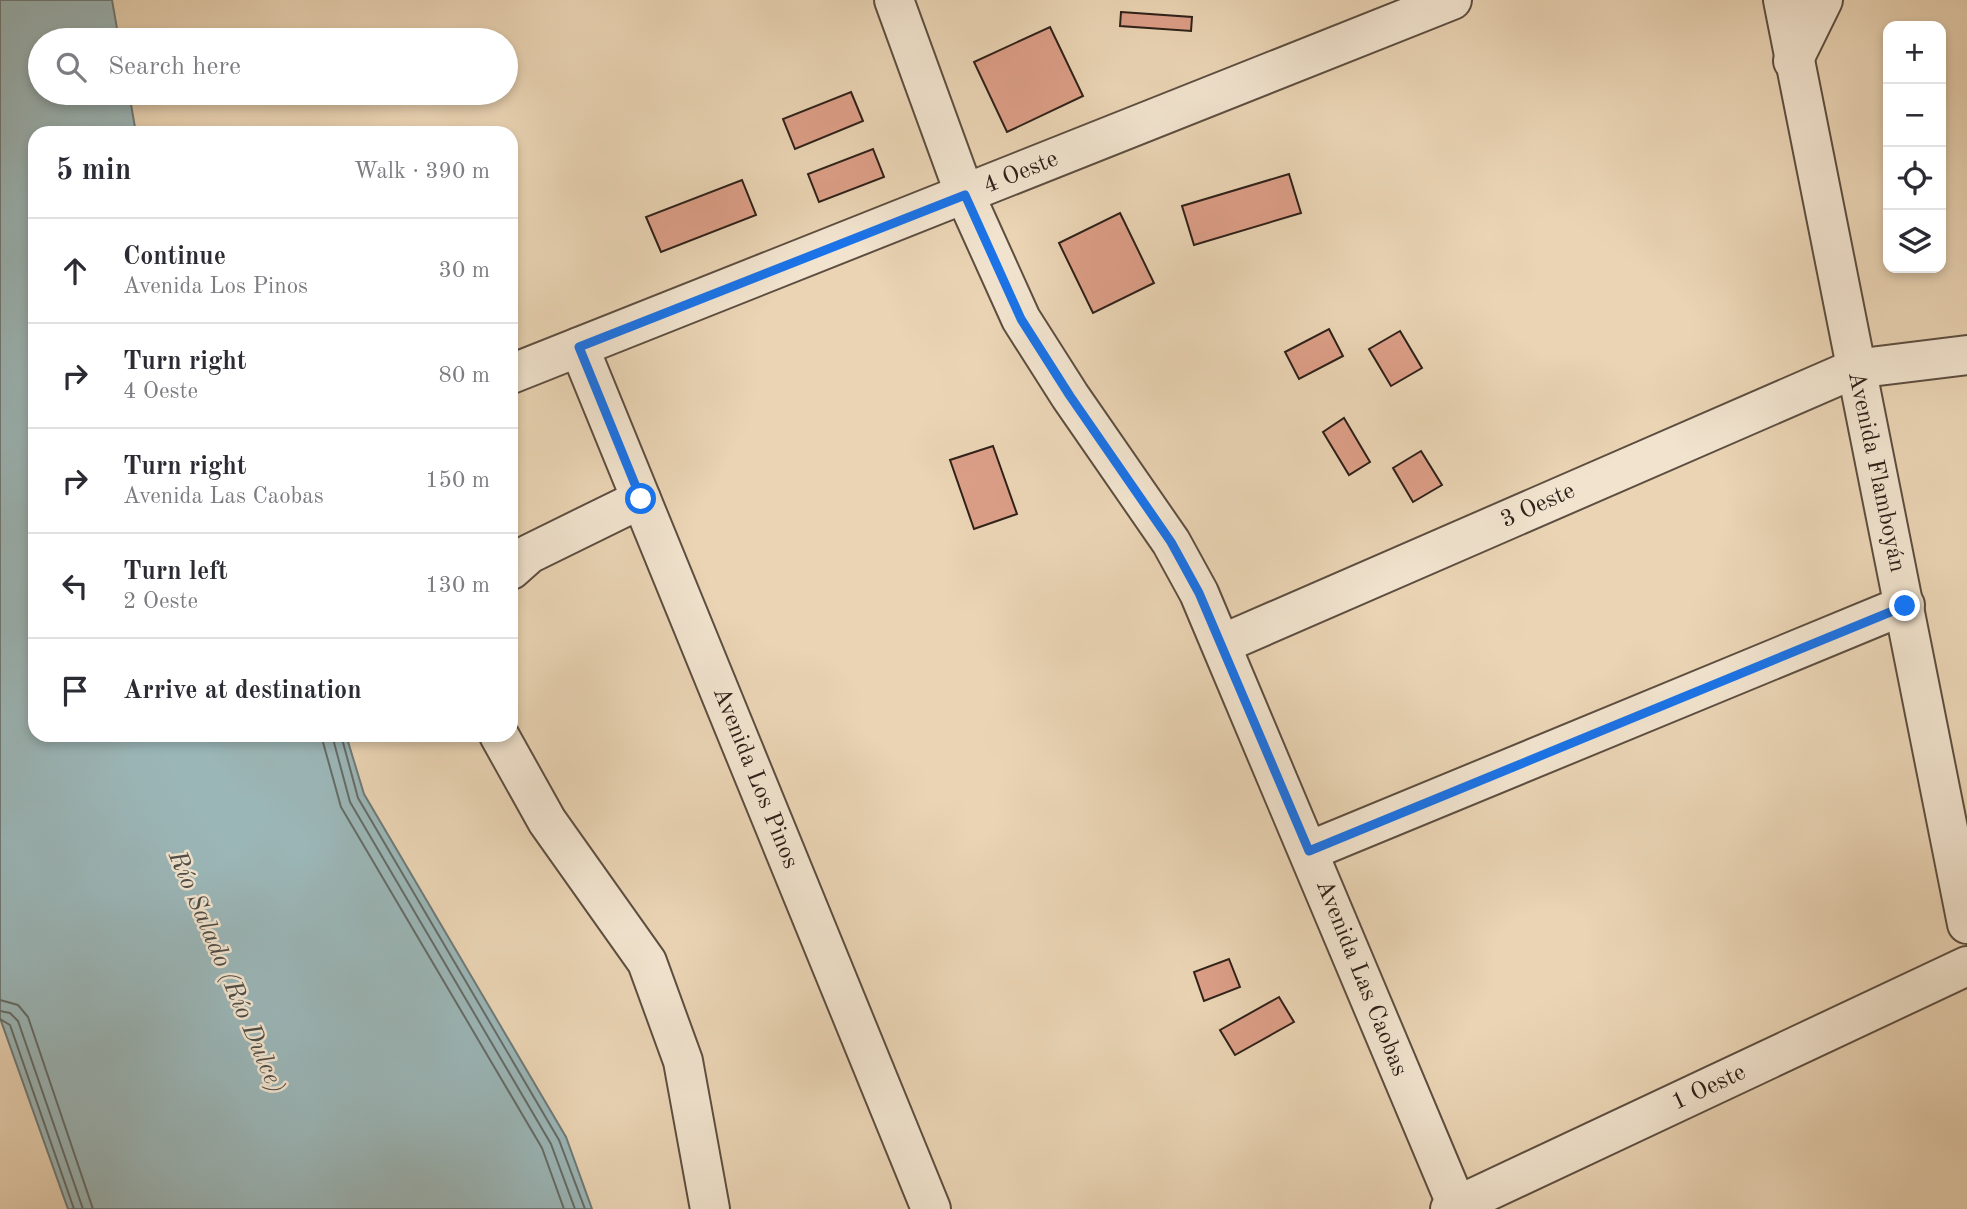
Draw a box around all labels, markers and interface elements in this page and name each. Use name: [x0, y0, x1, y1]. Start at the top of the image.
map controls: [1883, 21, 1946, 273]
button: +: [1883, 21, 1946, 84]
search box: [28, 28, 518, 105]
icon: search: [52, 48, 90, 86]
text: Search here: [108, 54, 241, 80]
button: −: [1883, 84, 1946, 147]
street label: 4 Oeste: [980, 147, 1062, 199]
button: locate: [1883, 147, 1946, 210]
text: 5 min: [56, 156, 131, 186]
text: Walk · 390 m: [354, 160, 490, 183]
button: layers: [1883, 210, 1946, 273]
text: Continue: [123, 244, 226, 270]
icon: ahead: [56, 252, 94, 290]
text: 30 m: [439, 259, 490, 282]
text: Avenida Los Pinos: [123, 275, 308, 298]
text: Turn right: [123, 349, 246, 375]
icon: right: [56, 357, 94, 395]
text: 80 m: [439, 364, 490, 387]
street label: Avenida Flamboyán: [1843, 369, 1909, 575]
text: 4 Oeste: [123, 380, 198, 403]
text: Turn right: [123, 454, 246, 480]
icon: right: [56, 462, 94, 500]
text: 150 m: [425, 469, 490, 492]
street label: 3 Oeste: [1497, 479, 1579, 533]
route start: [625, 483, 656, 514]
text: Avenida Las Caobas: [123, 485, 324, 508]
text: Turn left: [123, 559, 228, 585]
icon: left: [56, 567, 94, 605]
text: 130 m: [425, 574, 490, 597]
text: 2 Oeste: [123, 590, 198, 613]
route end: [1889, 590, 1920, 621]
icon: arrive: [56, 672, 94, 710]
text: Arrive at destination: [123, 678, 362, 704]
street label: Avenida Los Pinos: [708, 684, 802, 872]
water label: Río Salado (Río Dulce): [163, 846, 289, 1097]
street label: Avenida Las Caobas: [1311, 876, 1411, 1080]
street label: 1 Oeste: [1668, 1061, 1750, 1115]

